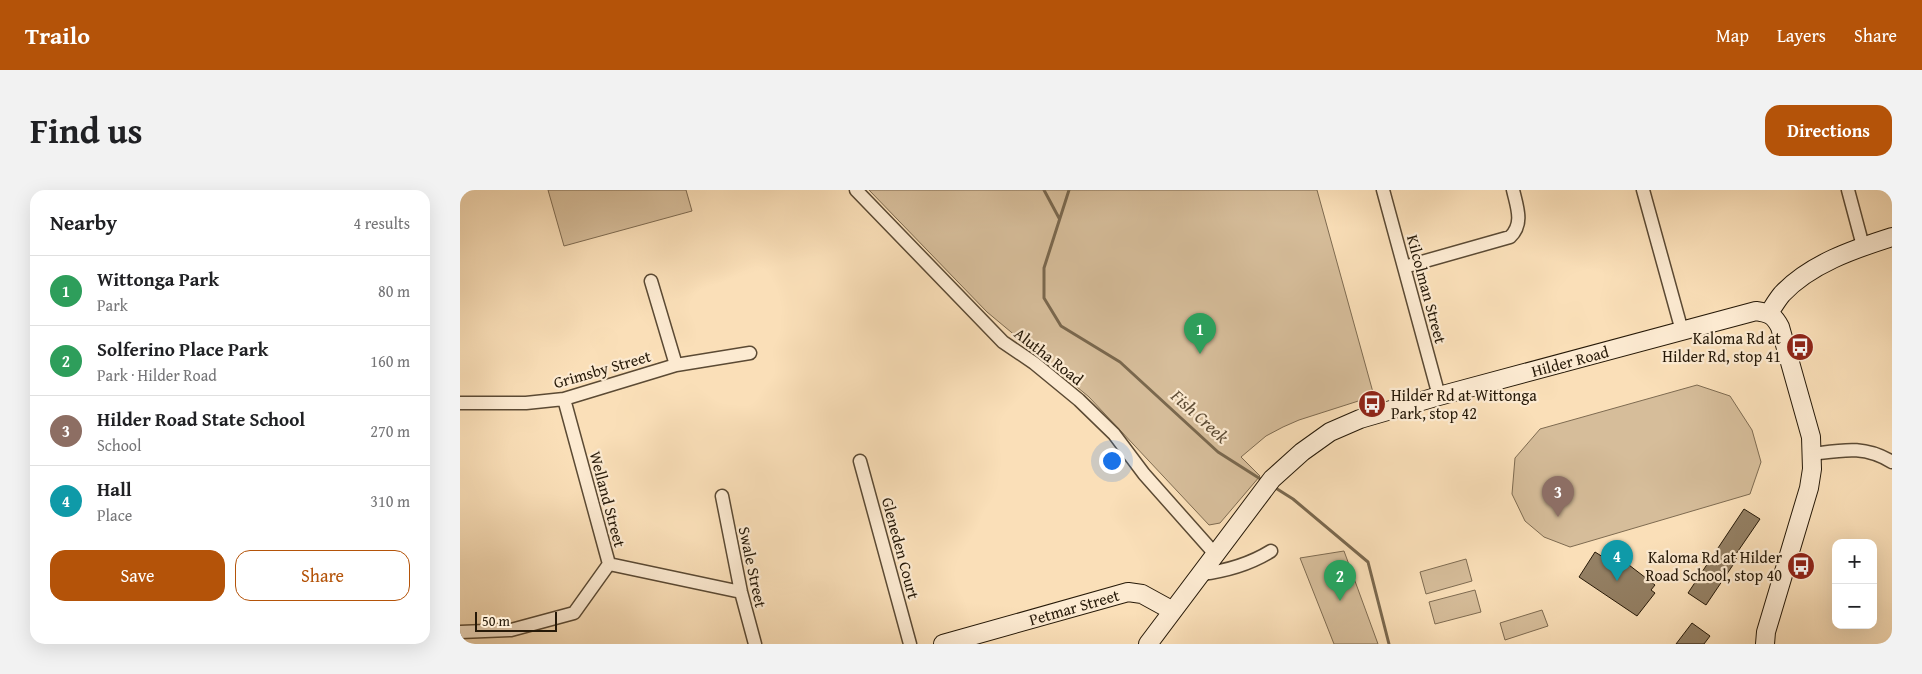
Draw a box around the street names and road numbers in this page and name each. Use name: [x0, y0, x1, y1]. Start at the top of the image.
street label: Kilcolman Street: [1401, 232, 1453, 346]
street label: Alutha Road: [1009, 321, 1089, 391]
street label: Hilder Road: [1529, 339, 1612, 383]
street label: Grimsby Street: [551, 344, 654, 394]
street label: Welland Street: [584, 448, 632, 550]
street label: Gleneden Court: [876, 495, 926, 602]
street label: Swale Street: [733, 524, 773, 610]
street label: Petmar Street: [1026, 583, 1122, 631]

